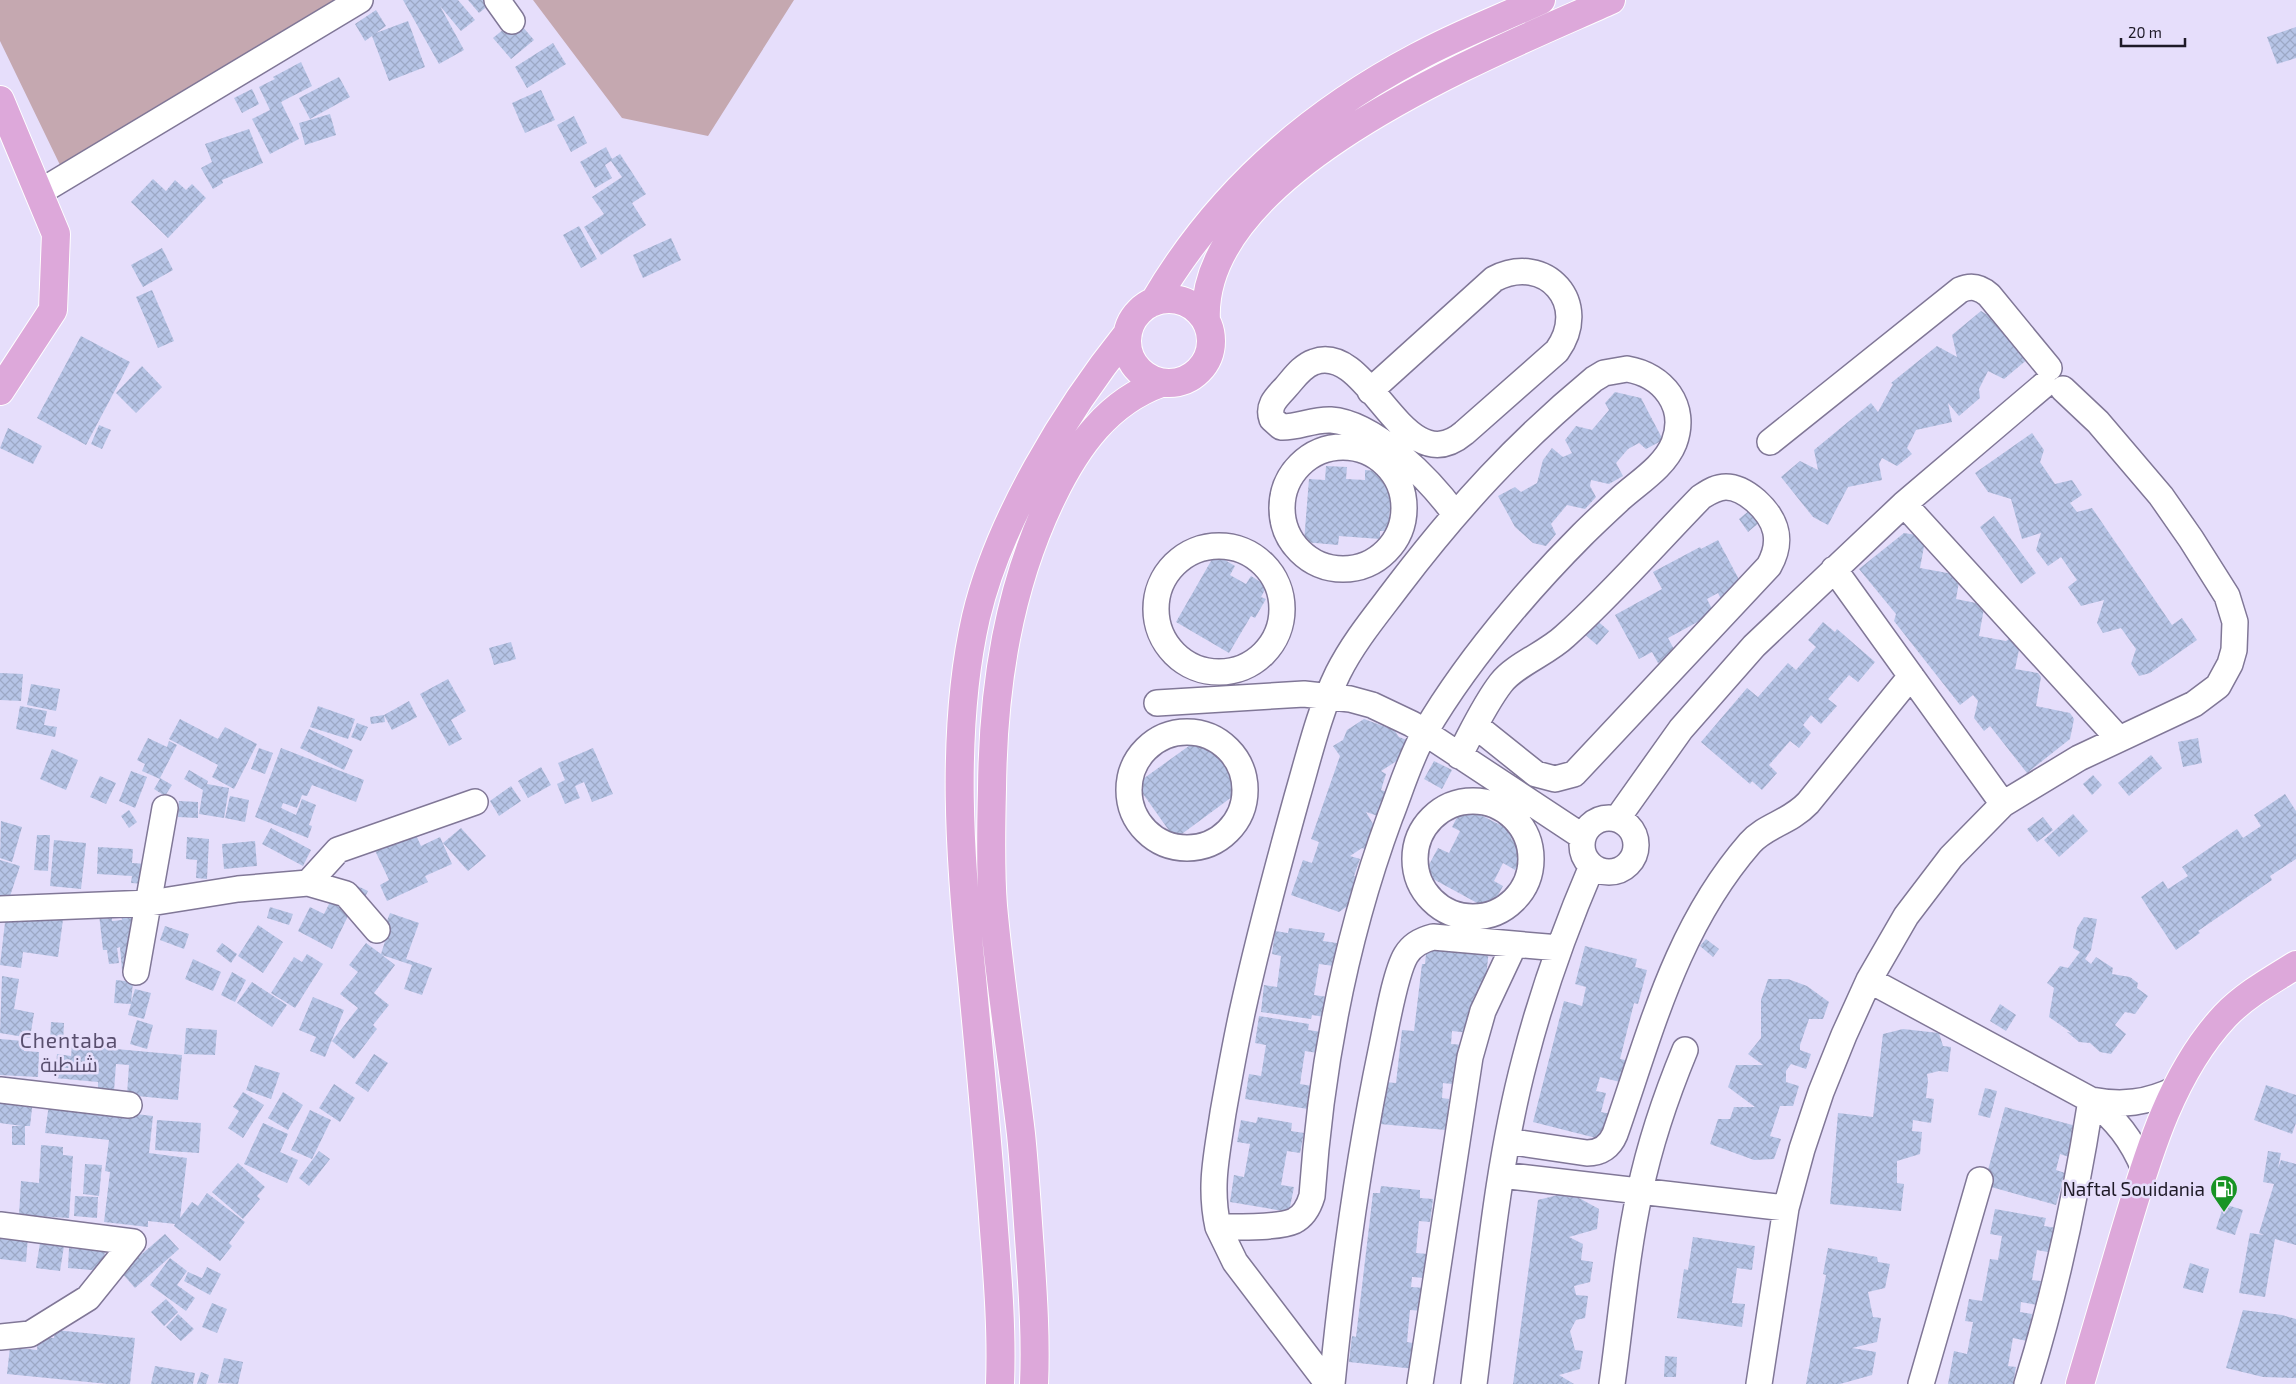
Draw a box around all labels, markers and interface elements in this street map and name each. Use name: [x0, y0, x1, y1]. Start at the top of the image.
scale bar: [2121, 15, 2185, 47]
text: 20 m: [2128, 23, 2162, 41]
district label: Chentaba شنطبة: [20, 1027, 118, 1076]
fuel station icon: Naftal Souidania: [2209, 1174, 2239, 1213]
place label: Naftal Souidania: [2062, 1177, 2205, 1200]

